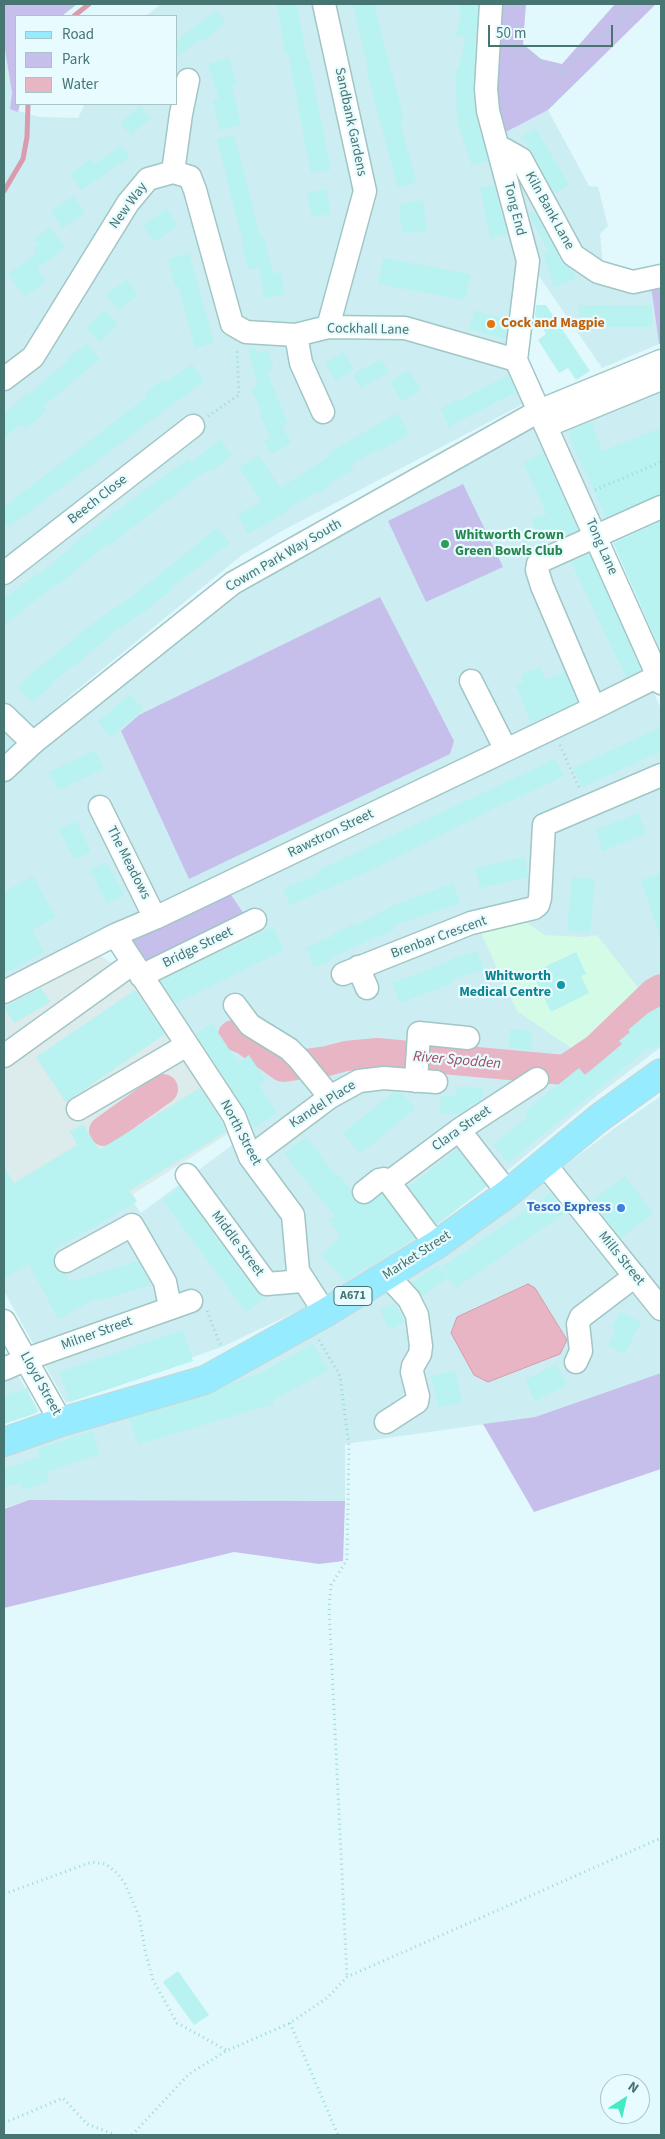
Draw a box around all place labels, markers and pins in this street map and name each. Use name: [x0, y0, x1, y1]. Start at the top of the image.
place label: Cock and Magpie: [501, 316, 605, 332]
marker: Cock and Magpie: [485, 318, 497, 330]
place label: Whitworth Crown Green Bowls Club: [455, 528, 564, 560]
marker: Whitworth Crown Green Bowls Club: [439, 538, 451, 550]
place label: Whitworth Medical Centre: [459, 969, 551, 1002]
marker: Whitworth Medical Centre: [555, 979, 567, 991]
place label: Tesco Express: [527, 1200, 611, 1216]
marker: Tesco Express: [615, 1202, 627, 1214]

